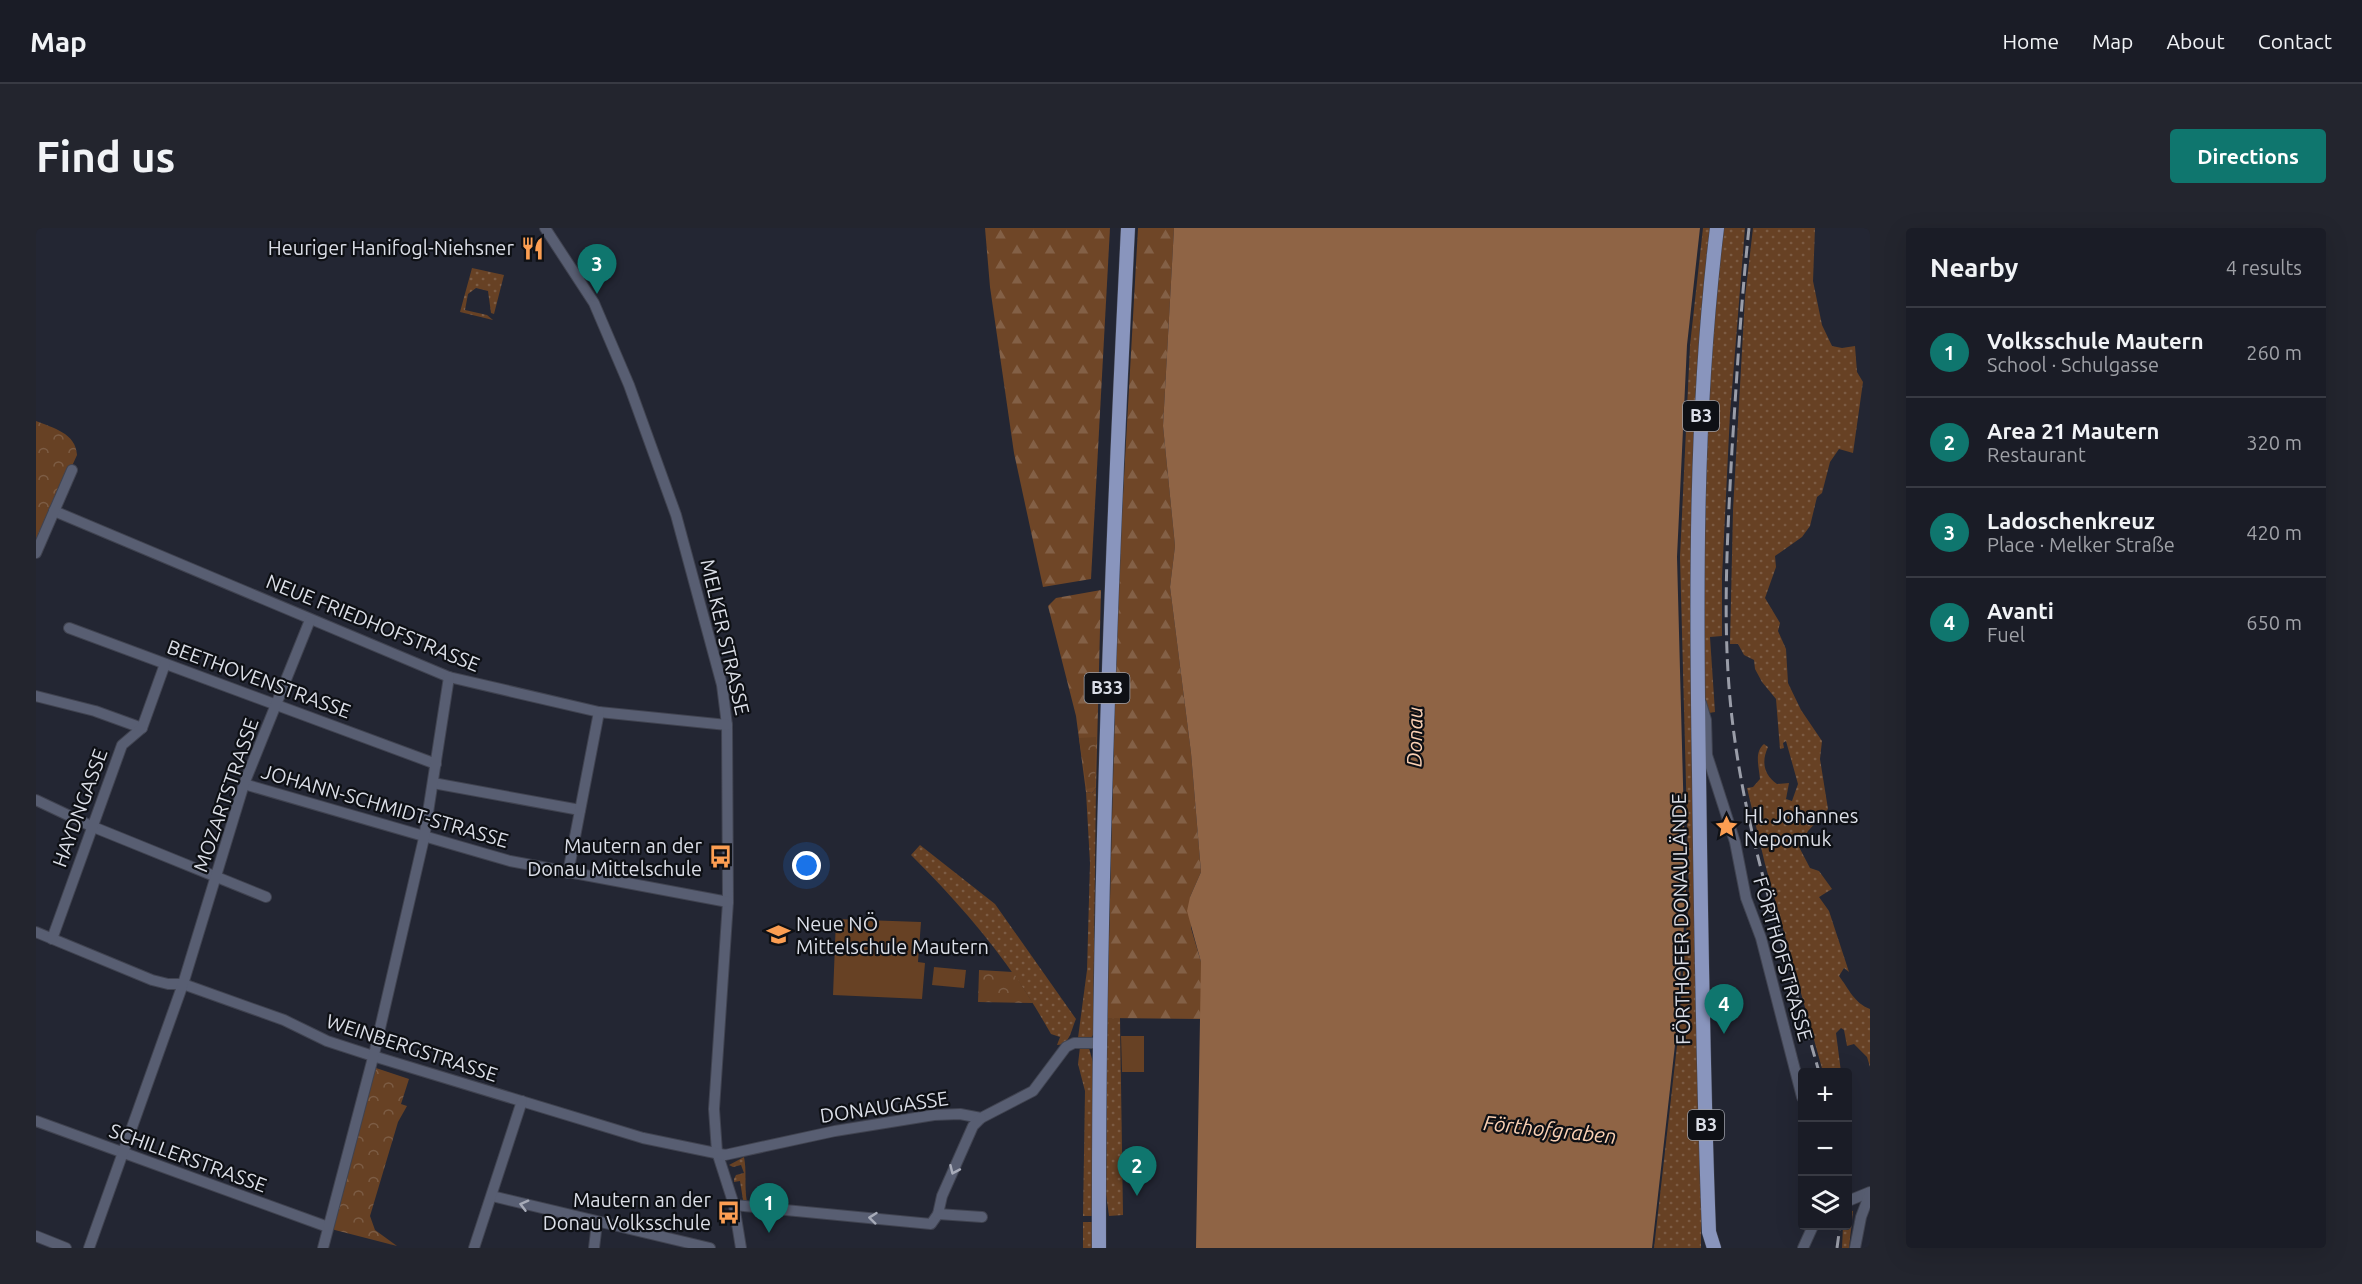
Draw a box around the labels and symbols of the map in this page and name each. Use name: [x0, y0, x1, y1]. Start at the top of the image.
restaurant icon: Heuriger Hanifogl-Niehsner: [519, 235, 545, 261]
place label: Heuriger Hanifogl-Niehsner: [268, 236, 514, 259]
pin: 3: [578, 244, 616, 294]
road number: B3: [1683, 401, 1719, 431]
street label: MELKER STRASSE: [696, 557, 755, 717]
street label: NEUE FRIEDHOFSTRASSE: [263, 569, 483, 676]
street label: BEETHOVENSTRASSE: [164, 635, 354, 722]
road number: B33: [1084, 673, 1130, 703]
water label: Donau: [1401, 707, 1427, 767]
street label: MOZARTSTRASSE: [188, 715, 263, 875]
street label: HAYDNGASSE: [47, 746, 112, 870]
street label: JOHANN-SCHMIDT-STRASSE: [259, 759, 511, 852]
street label: FÖRTHOFER DONAULÄNDE: [1667, 793, 1694, 1045]
place label: Hl. Johannes Nepomuk: [1744, 804, 1859, 850]
place icon: Hl. Johannes Nepomuk: [1713, 814, 1739, 840]
place label: Mautern an der Donau Mittelschule: [527, 834, 702, 880]
bus stop icon: Mautern an der Donau Mittelschule: [707, 844, 733, 870]
your location: [792, 851, 821, 880]
street label: FÖRTHOFSTRASSE: [1749, 874, 1818, 1044]
place label: Neue NÖ Mittelschule Mautern: [796, 912, 989, 958]
school or university icon: Neue NÖ Mittelschule Mautern: [765, 922, 791, 948]
pin: 4: [1704, 984, 1744, 1034]
street label: WEINBERGSTRASSE: [324, 1009, 501, 1086]
street label: DONAUGASSE: [818, 1086, 950, 1127]
water label: Förthofgraben: [1482, 1110, 1618, 1148]
road number: B3: [1688, 1110, 1724, 1140]
street label: SCHILLERSTRASSE: [106, 1118, 270, 1197]
pin: 2: [1118, 1146, 1156, 1196]
one-way arrow: [949, 1163, 961, 1174]
pin: 1: [750, 1184, 788, 1233]
place label: Mautern an der Donau Volksschule: [543, 1188, 711, 1234]
bus stop icon: Mautern an der Donau Volksschule: [716, 1199, 742, 1225]
one-way arrow: [519, 1200, 530, 1212]
one-way arrow: [868, 1212, 878, 1225]

